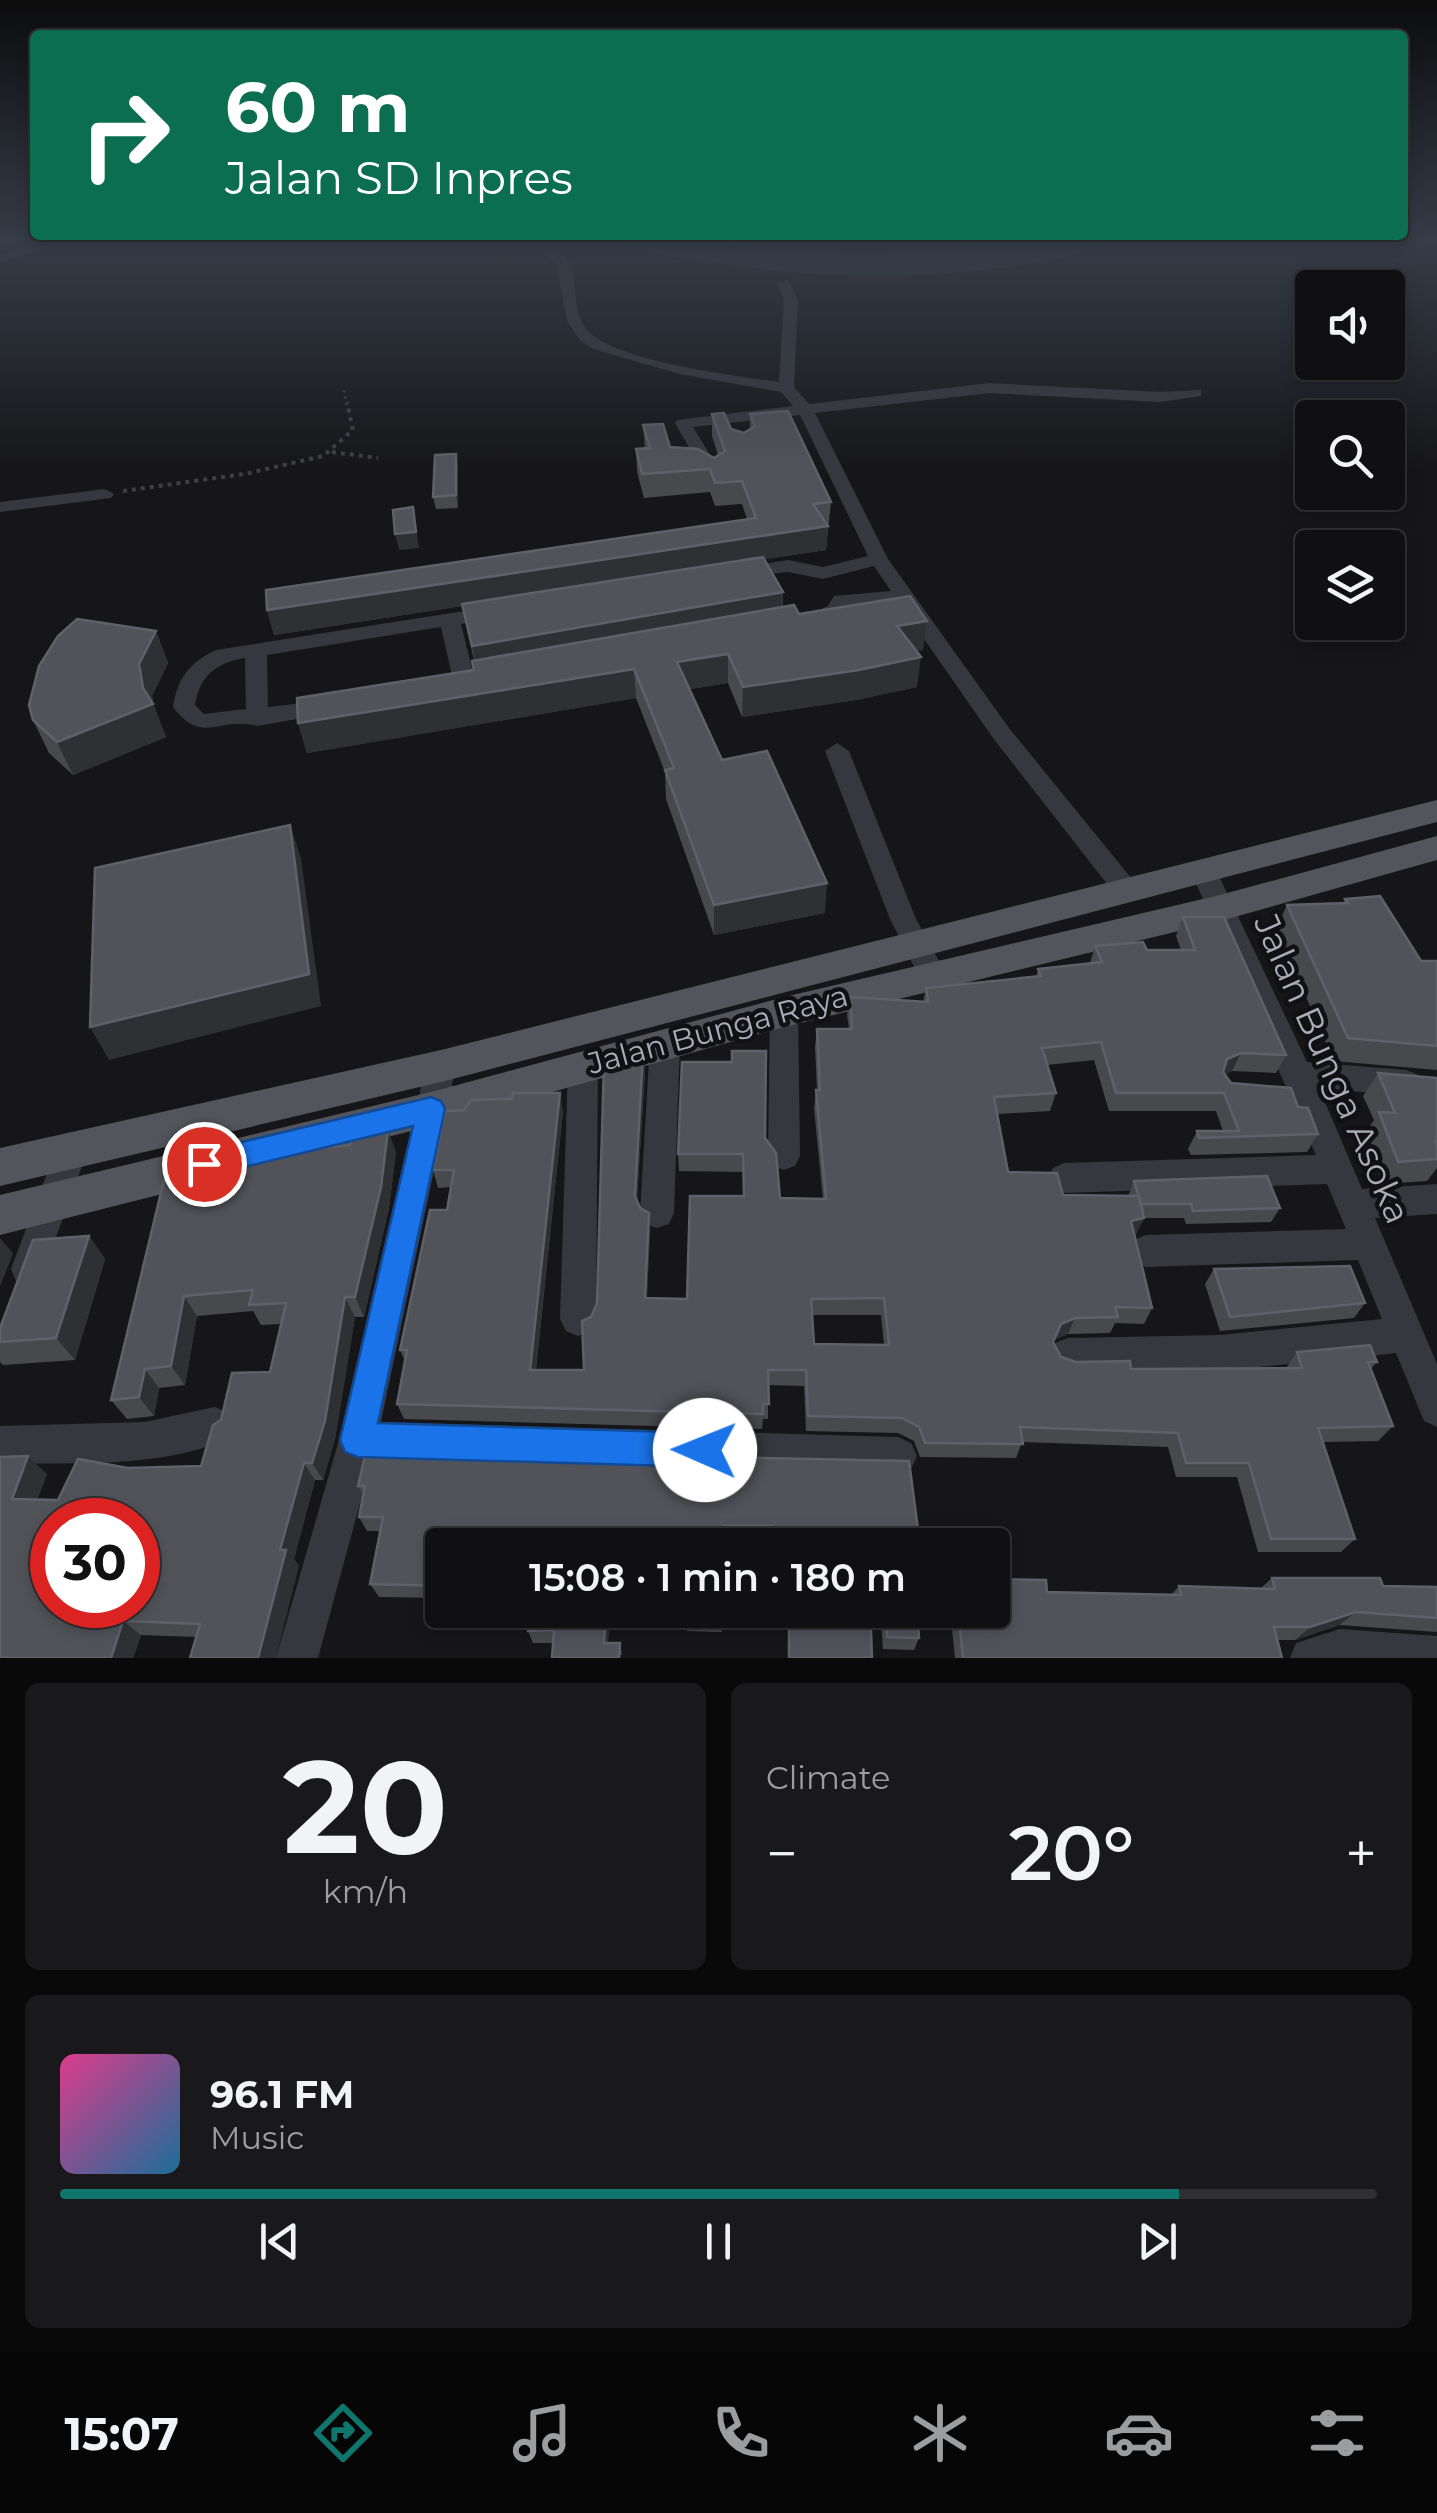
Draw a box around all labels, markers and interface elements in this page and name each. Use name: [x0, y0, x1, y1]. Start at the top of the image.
text: 60 m: [225, 64, 410, 150]
icon: right: [60, 70, 190, 200]
text: Jalan SD Inpres: [225, 150, 573, 205]
map controls: [1295, 270, 1405, 640]
button: sound: [1295, 270, 1405, 380]
button: search: [1295, 400, 1405, 510]
button: layers: [1295, 530, 1405, 640]
street label: Jalan Bunga Asoka: [1245, 907, 1420, 1230]
street label: Jalan Bunga Raya: [583, 977, 852, 1082]
pin: [162, 1122, 247, 1207]
icon: arrive: [177, 1137, 232, 1192]
position arrow: [653, 1398, 757, 1502]
speed limit sign: 30: [30, 1498, 160, 1628]
text: 15:08 · 1 min · 180 m: [529, 1554, 906, 1601]
text: 20: [283, 1727, 448, 1886]
text: Climate: [766, 1758, 890, 1797]
text: 20°: [1009, 1807, 1134, 1899]
text: −: [766, 1820, 798, 1887]
text: +: [1345, 1820, 1377, 1887]
text: km/h: [323, 1872, 408, 1911]
text: 96.1 FM: [210, 2071, 354, 2118]
text: Music: [210, 2118, 304, 2157]
icon: previous: [252, 2214, 307, 2269]
icon: pause: [691, 2214, 746, 2269]
icon: next: [1130, 2214, 1185, 2269]
icon: directions: [308, 2398, 378, 2468]
icon: music: [507, 2398, 577, 2468]
icon: phone: [706, 2398, 776, 2468]
icon: climate: [905, 2398, 975, 2468]
icon: car: [1104, 2398, 1174, 2468]
icon: filters: [1302, 2398, 1372, 2468]
text: 15:07: [64, 2406, 179, 2461]

